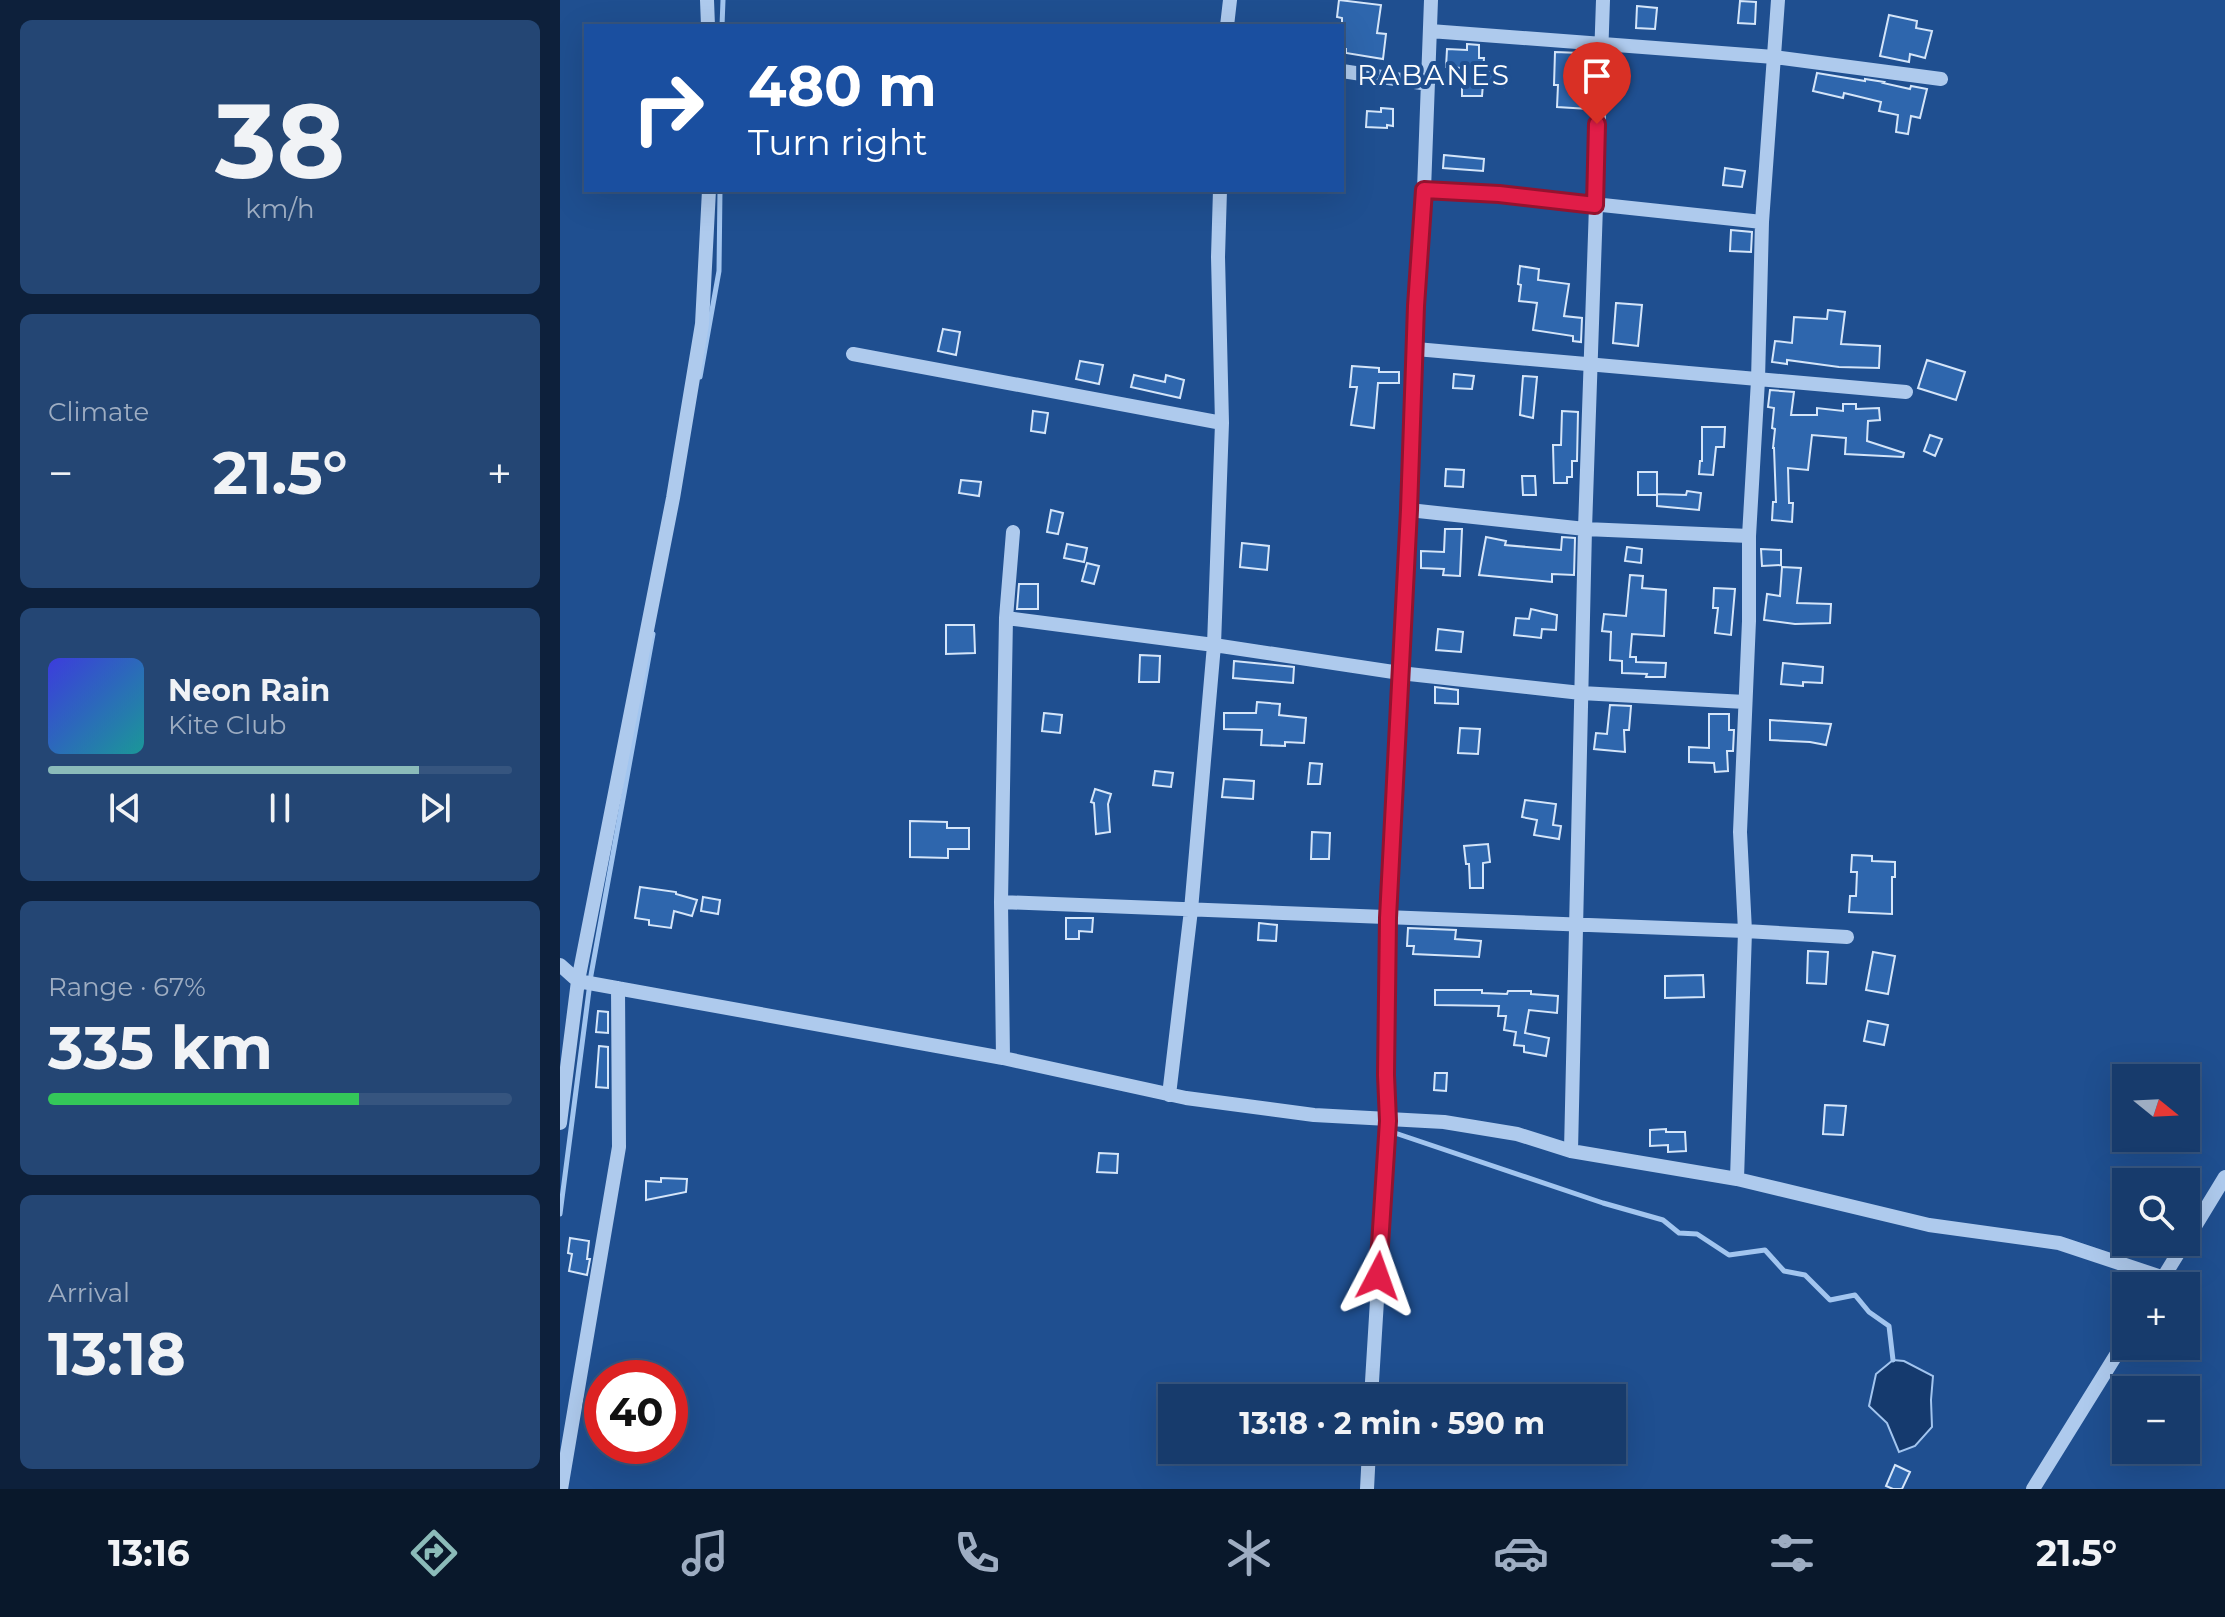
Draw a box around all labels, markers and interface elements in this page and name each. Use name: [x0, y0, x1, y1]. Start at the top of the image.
pin: [1563, 42, 1631, 124]
text: 480 m: [748, 52, 937, 120]
icon: arrive: [1575, 54, 1619, 98]
icon: right: [616, 56, 720, 160]
district label: RABANES: [1357, 58, 1511, 92]
text: 38: [215, 77, 345, 204]
text: Turn right: [748, 120, 928, 164]
text: km/h: [245, 193, 315, 225]
text: Climate: [48, 396, 149, 428]
text: 21.5°: [212, 436, 348, 509]
text: −: [48, 446, 73, 500]
text: +: [487, 446, 512, 500]
text: Neon Rain: [168, 672, 330, 709]
text: Kite Club: [168, 709, 286, 741]
icon: previous: [103, 786, 147, 830]
icon: pause: [258, 786, 302, 830]
icon: next: [413, 786, 457, 830]
text: Range · 67%: [48, 971, 206, 1003]
text: 335 km: [48, 1011, 273, 1084]
north arrow: [2112, 1064, 2200, 1152]
map controls: [2112, 1064, 2200, 1464]
button: search: [2112, 1168, 2200, 1256]
position arrow: [1336, 1234, 1420, 1318]
button: +: [2112, 1272, 2200, 1360]
text: Arrival: [48, 1277, 130, 1309]
text: 13:18: [48, 1317, 186, 1390]
speed limit sign: 40: [584, 1360, 688, 1464]
button: −: [2112, 1376, 2200, 1464]
text: 13:18 · 2 min · 590 m: [1239, 1405, 1545, 1442]
icon: directions: [406, 1525, 462, 1581]
icon: music: [677, 1525, 733, 1581]
icon: phone: [949, 1525, 1005, 1581]
icon: climate: [1221, 1525, 1277, 1581]
icon: car: [1493, 1525, 1549, 1581]
icon: filters: [1764, 1525, 1820, 1581]
text: 13:16: [108, 1531, 190, 1575]
text: 21.5°: [2036, 1531, 2117, 1575]

